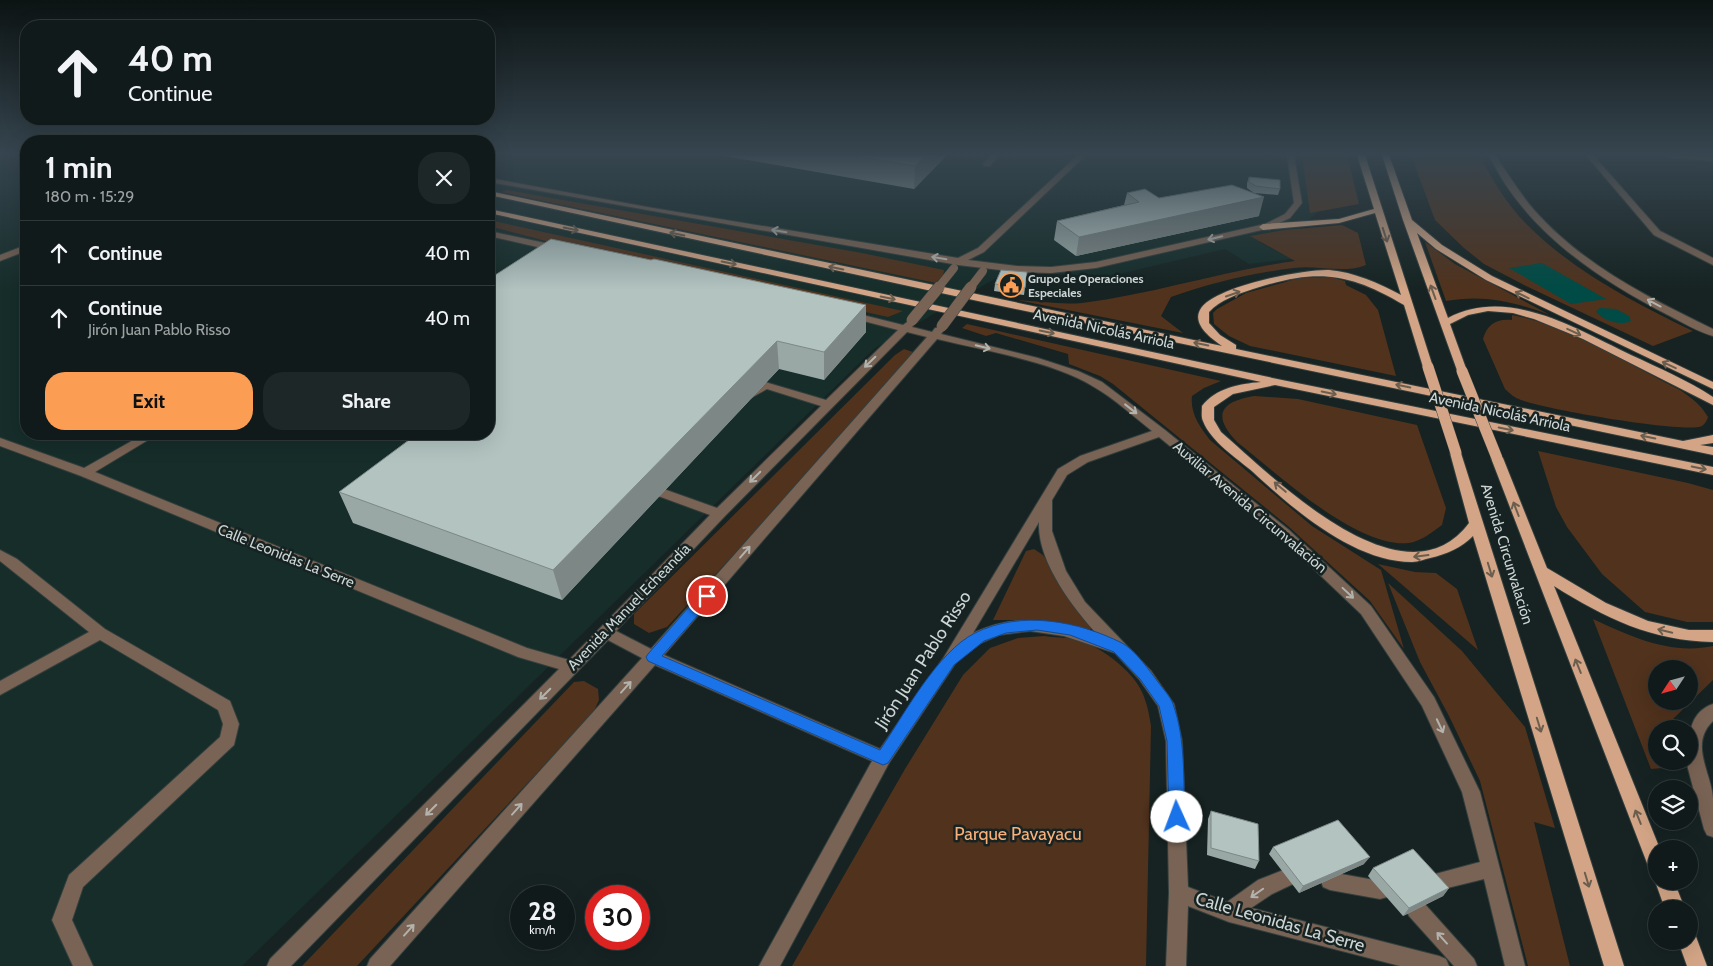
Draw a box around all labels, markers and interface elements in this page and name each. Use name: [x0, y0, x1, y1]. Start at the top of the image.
text: 40 m: [128, 37, 213, 80]
icon: ahead: [45, 40, 110, 105]
text: Continue: [128, 80, 213, 107]
text: 1 min: [45, 149, 113, 186]
button: close: [418, 152, 470, 204]
text: 180 m · 15:29: [45, 187, 134, 206]
one-way arrow: [562, 225, 578, 234]
one-way arrow: [771, 226, 787, 236]
one-way arrow: [1381, 226, 1391, 242]
one-way arrow: [670, 229, 686, 238]
one-way arrow: [1207, 234, 1223, 243]
icon: ahead: [45, 239, 73, 267]
text: Continue: [88, 242, 162, 265]
text: 40 m: [425, 242, 470, 265]
one-way arrow: [931, 252, 947, 262]
one-way arrow: [721, 259, 737, 268]
one-way arrow: [828, 263, 844, 272]
place label: Grupo de Operaciones Especiales: [1028, 271, 1144, 300]
public building icon: Grupo de Operaciones Especiales: [998, 272, 1024, 298]
one-way arrow: [1428, 285, 1437, 300]
one-way arrow: [1225, 289, 1240, 298]
one-way arrow: [1515, 290, 1530, 299]
one-way arrow: [880, 294, 896, 303]
text: Continue: [88, 297, 162, 320]
one-way arrow: [1646, 298, 1661, 308]
icon: ahead: [45, 304, 73, 332]
street label: Avenida Nicolás Arriola: [1032, 305, 1177, 353]
text: 40 m: [425, 307, 470, 330]
text: Jirón Juan Pablo Risso: [88, 320, 231, 339]
one-way arrow: [1566, 327, 1581, 337]
one-way arrow: [1039, 328, 1055, 337]
one-way arrow: [1193, 339, 1209, 349]
one-way arrow: [975, 343, 991, 352]
one-way arrow: [864, 356, 877, 368]
one-way arrow: [1662, 360, 1677, 369]
button: Exit: [45, 372, 253, 430]
button: Share: [263, 372, 470, 430]
one-way arrow: [1396, 381, 1412, 391]
one-way arrow: [1321, 388, 1337, 398]
street label: Avenida Nicolás Arriola: [1428, 388, 1573, 436]
one-way arrow: [1124, 403, 1137, 414]
one-way arrow: [1497, 424, 1513, 434]
one-way arrow: [1641, 432, 1657, 442]
street label: Auxiliar Avenida Circunvalación: [1169, 437, 1331, 577]
one-way arrow: [1691, 464, 1707, 474]
one-way arrow: [749, 471, 762, 483]
street label: Avenida Circunvalación: [1477, 481, 1537, 627]
one-way arrow: [1273, 482, 1286, 493]
one-way arrow: [1511, 501, 1520, 517]
street label: Calle Leonidas La Serre: [215, 520, 357, 592]
street label: Avenida Manuel Echeandía: [564, 539, 695, 674]
one-way arrow: [739, 546, 751, 559]
one-way arrow: [1414, 551, 1430, 561]
one-way arrow: [1486, 561, 1496, 577]
pin: [686, 575, 728, 617]
icon: arrive: [693, 582, 721, 610]
street label: Jirón Juan Pablo Risso: [870, 587, 976, 734]
one-way arrow: [1342, 587, 1355, 599]
one-way arrow: [1657, 626, 1673, 635]
one-way arrow: [1573, 659, 1582, 675]
north arrow: [1648, 660, 1698, 710]
map controls: [1648, 660, 1698, 950]
one-way arrow: [620, 681, 632, 694]
one-way arrow: [539, 688, 551, 700]
one-way arrow: [1534, 716, 1544, 732]
one-way arrow: [1436, 718, 1445, 733]
button: search: [1648, 720, 1698, 770]
button: layers: [1648, 780, 1698, 830]
position arrow: [1150, 790, 1202, 842]
one-way arrow: [512, 802, 523, 815]
one-way arrow: [425, 804, 437, 816]
one-way arrow: [1633, 810, 1642, 826]
park label: Parque Pavayacu: [954, 823, 1082, 845]
button: +: [1648, 840, 1698, 890]
one-way arrow: [1583, 871, 1592, 887]
speed limit sign: 30: [585, 885, 650, 950]
street label: Calle Leonidas La Serre: [1193, 887, 1367, 957]
one-way arrow: [1250, 888, 1264, 898]
text: 28: [528, 896, 557, 926]
button: −: [1648, 900, 1698, 950]
text: km/h: [529, 922, 556, 937]
one-way arrow: [403, 923, 415, 936]
one-way arrow: [1436, 931, 1447, 944]

